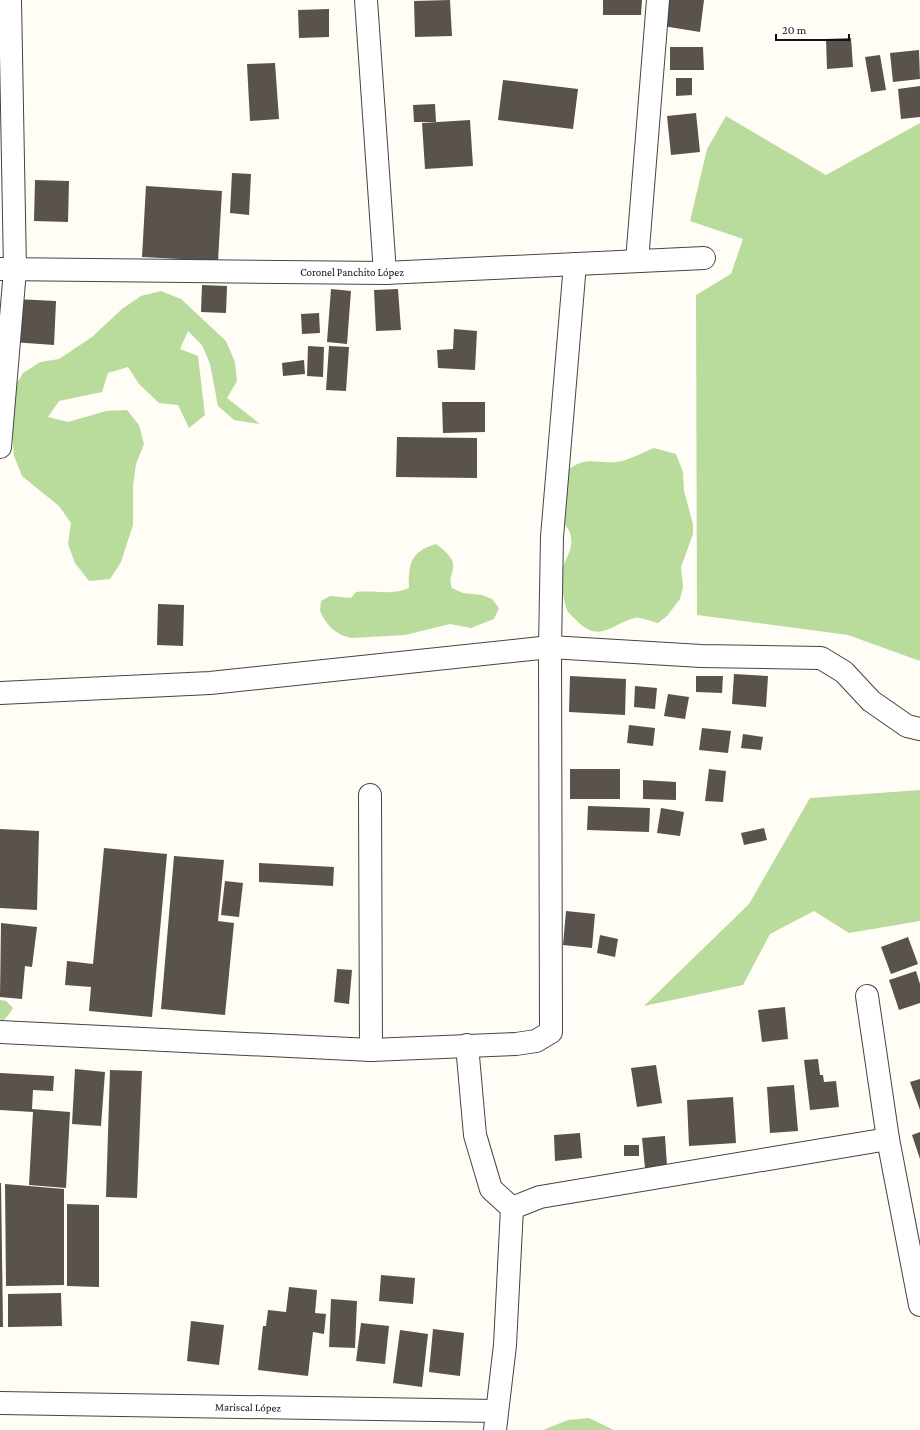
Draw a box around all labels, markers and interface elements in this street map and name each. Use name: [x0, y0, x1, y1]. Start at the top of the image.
scale bar: [776, 16, 849, 42]
text: 20 m: [782, 23, 807, 37]
street label: Coronel Panchito López: [300, 266, 404, 279]
street label: Mariscal López: [215, 1400, 282, 1415]

